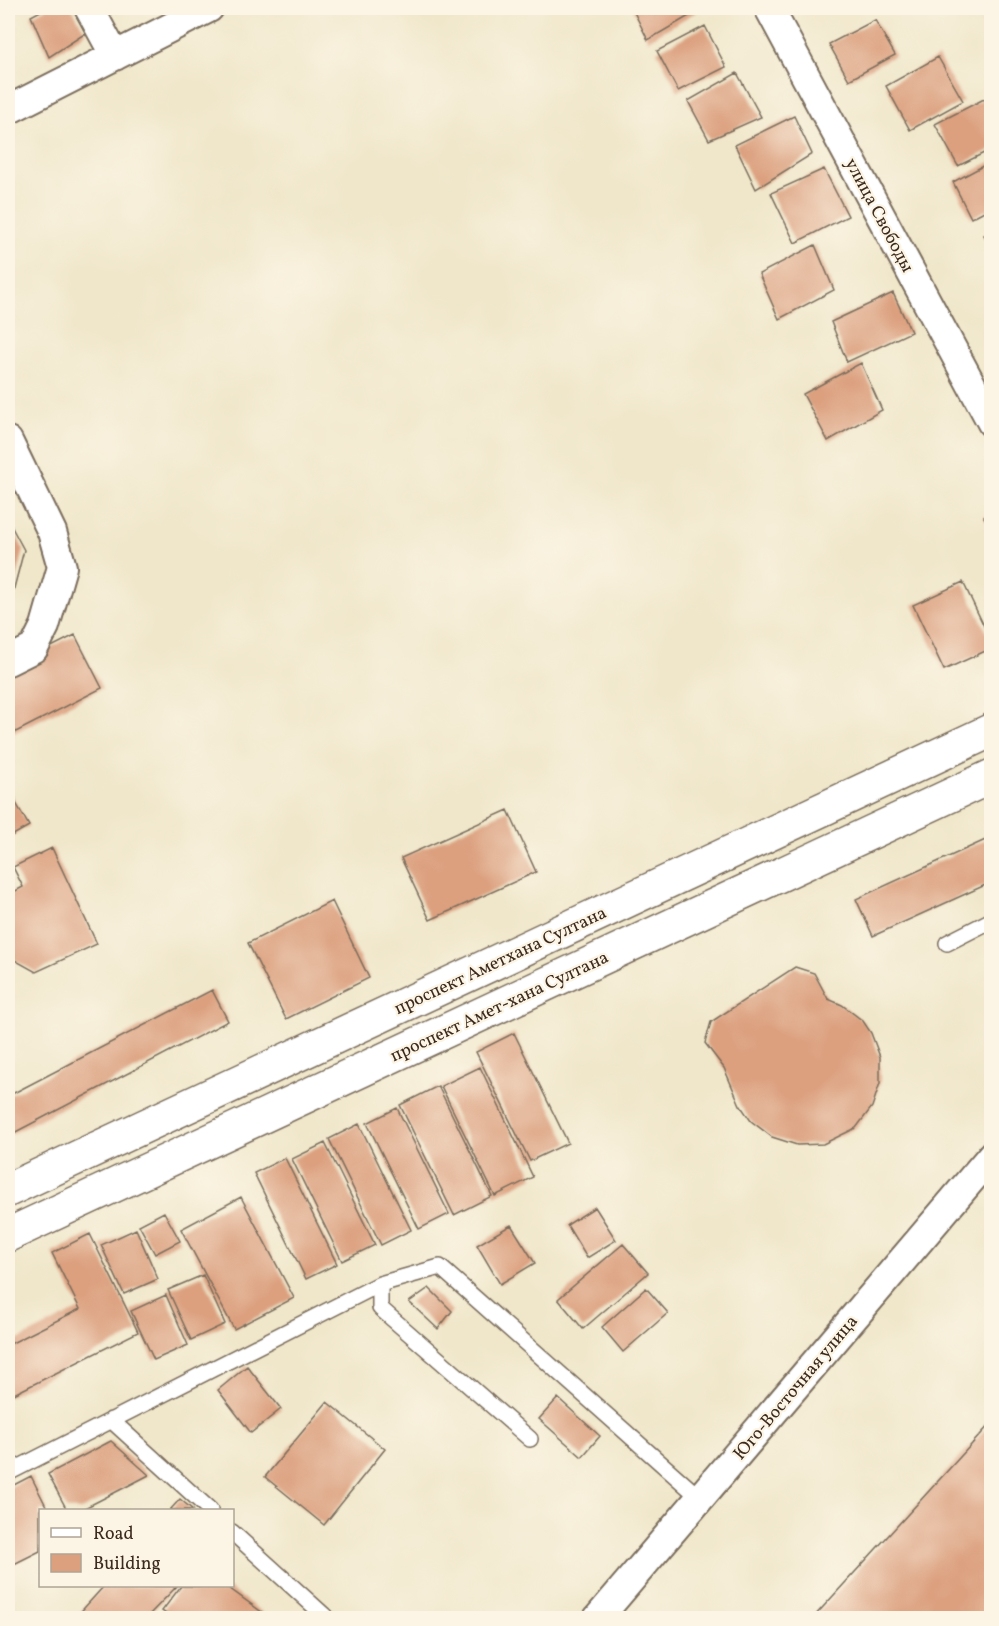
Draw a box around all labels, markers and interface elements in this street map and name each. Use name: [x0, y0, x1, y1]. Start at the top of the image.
street label: улица Свободы: [838, 154, 919, 278]
street label: проспект Аметхана Султана: [390, 901, 611, 1022]
street label: проспект Амет-хана Султана: [386, 946, 613, 1069]
street label: Юго-Восточная улица: [728, 1310, 864, 1466]
legend: [39, 1509, 234, 1587]
text: Road: [93, 1522, 134, 1547]
text: Building: [93, 1552, 161, 1577]

